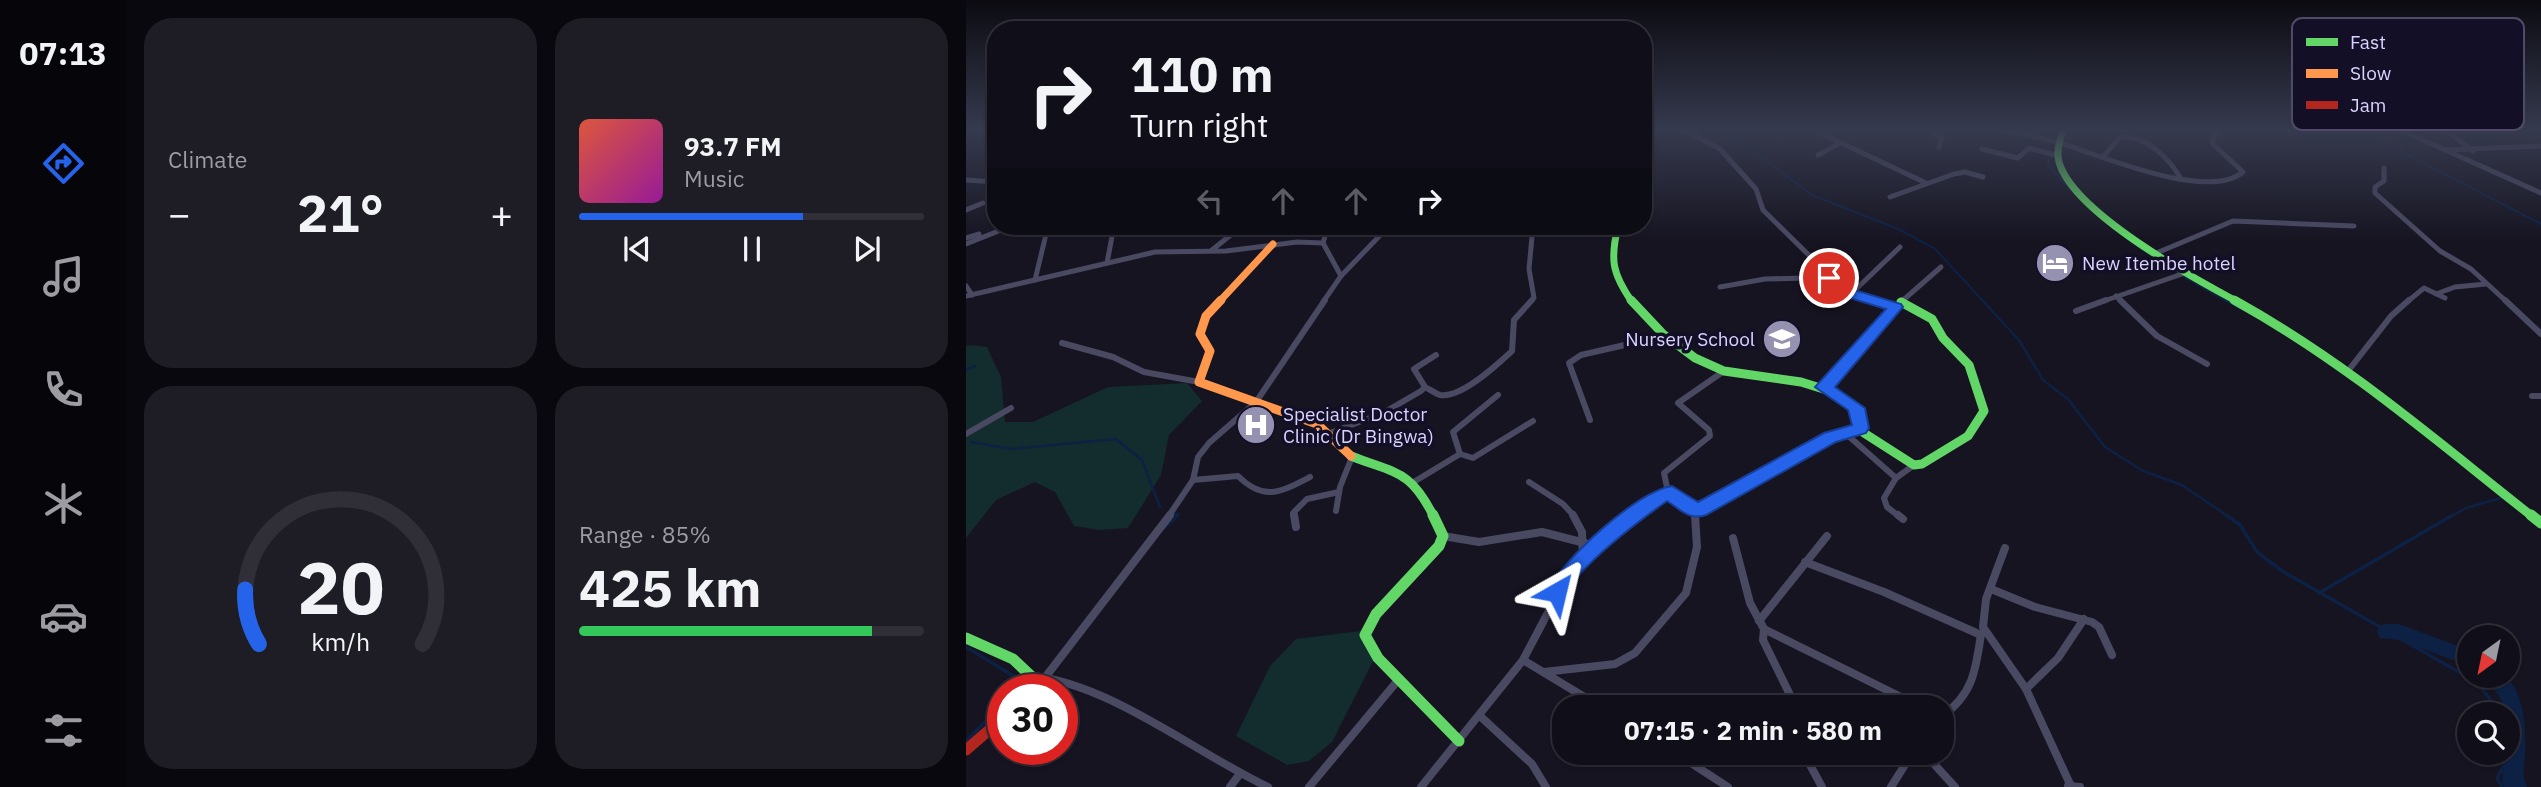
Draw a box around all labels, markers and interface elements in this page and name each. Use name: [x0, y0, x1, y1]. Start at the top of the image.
legend: [2292, 18, 2524, 130]
text: Fast: [2350, 30, 2386, 54]
text: 07:13: [19, 32, 107, 74]
text: 110 m: [1130, 42, 1274, 105]
icon: right: [1015, 49, 1106, 140]
text: Slow: [2350, 61, 2391, 85]
text: Jam: [2350, 93, 2386, 117]
text: Turn right: [1130, 104, 1268, 146]
text: 93.7 FM: [684, 129, 782, 163]
icon: directions: [39, 139, 88, 188]
text: Climate: [168, 144, 247, 174]
text: Music: [684, 163, 744, 193]
text: 21°: [297, 179, 384, 246]
icon: left: [1191, 182, 1229, 220]
icon: ahead: [1264, 182, 1302, 220]
icon: ahead: [1337, 182, 1375, 220]
icon: right: [1410, 182, 1448, 220]
text: −: [168, 189, 191, 238]
text: +: [490, 189, 513, 238]
icon: previous: [618, 230, 656, 268]
icon: pause: [733, 230, 771, 268]
icon: next: [848, 230, 886, 268]
hotel icon: New Itembe hotel: [2034, 242, 2076, 284]
pin: [1799, 248, 1859, 308]
place label: New Itembe hotel: [2082, 251, 2236, 275]
icon: music: [39, 252, 88, 301]
icon: arrive: [1810, 259, 1848, 297]
school or university icon: Nursery School: [1761, 318, 1803, 360]
place label: Nursery School: [1625, 327, 1755, 351]
icon: phone: [39, 365, 88, 414]
place label: Specialist Doctor Clinic (Dr Bingwa): [1283, 402, 1434, 448]
hospital icon: Specialist Doctor Clinic (Dr Bingwa): [1235, 404, 1277, 446]
icon: climate: [39, 479, 88, 528]
text: Range · 85%: [579, 519, 711, 549]
text: 20: [297, 539, 384, 634]
text: 425 km: [579, 554, 761, 621]
position arrow: [1520, 555, 1594, 629]
icon: car: [39, 592, 88, 641]
text: km/h: [311, 624, 370, 657]
north arrow: [2457, 625, 2520, 688]
map controls: [2457, 625, 2520, 765]
speed limit sign: 30: [987, 674, 1078, 765]
button: search: [2457, 702, 2520, 765]
icon: filters: [39, 706, 88, 755]
text: 07:15 · 2 min · 580 m: [1624, 713, 1882, 747]

